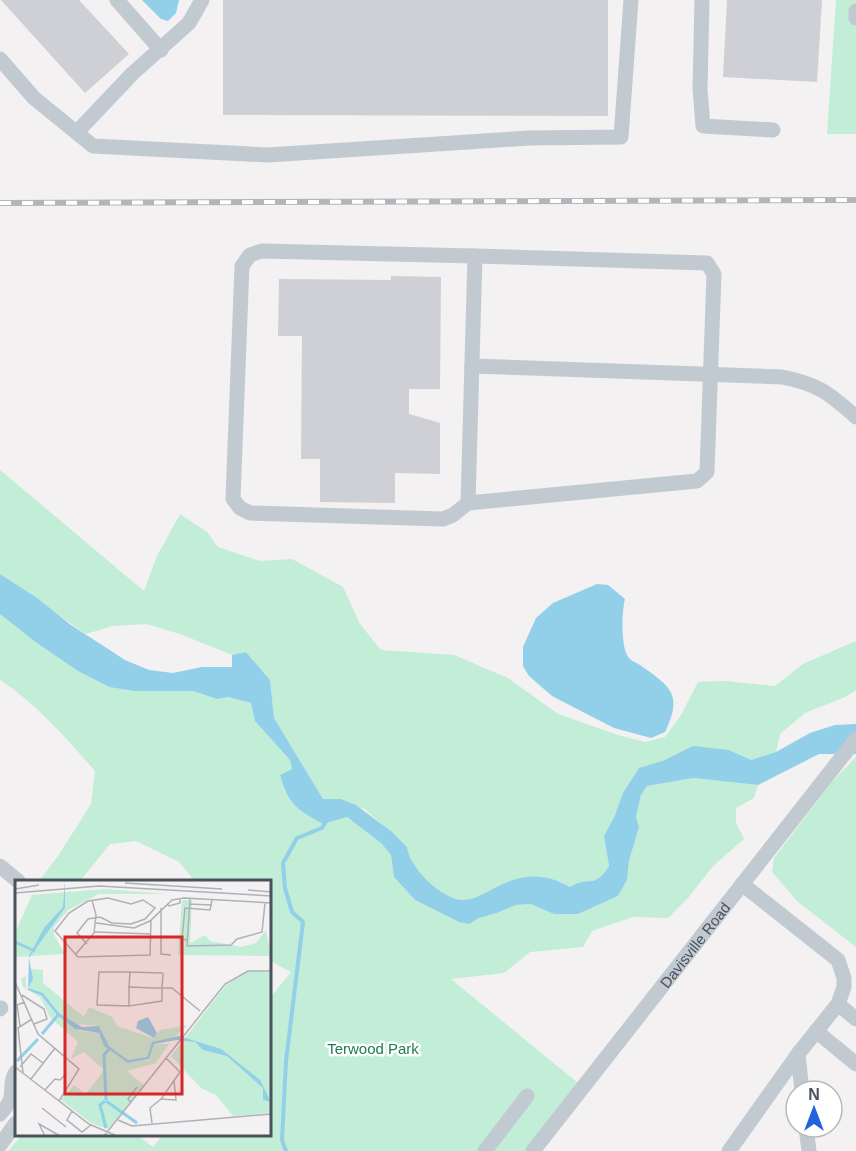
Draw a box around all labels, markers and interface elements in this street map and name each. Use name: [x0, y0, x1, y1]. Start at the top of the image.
inset map: [15, 880, 272, 1136]
street label: Davisville Road: [656, 899, 733, 991]
park label: Terwood Park: [327, 1040, 419, 1057]
north arrow: [784, 1079, 844, 1139]
text: N: [808, 1086, 820, 1103]

